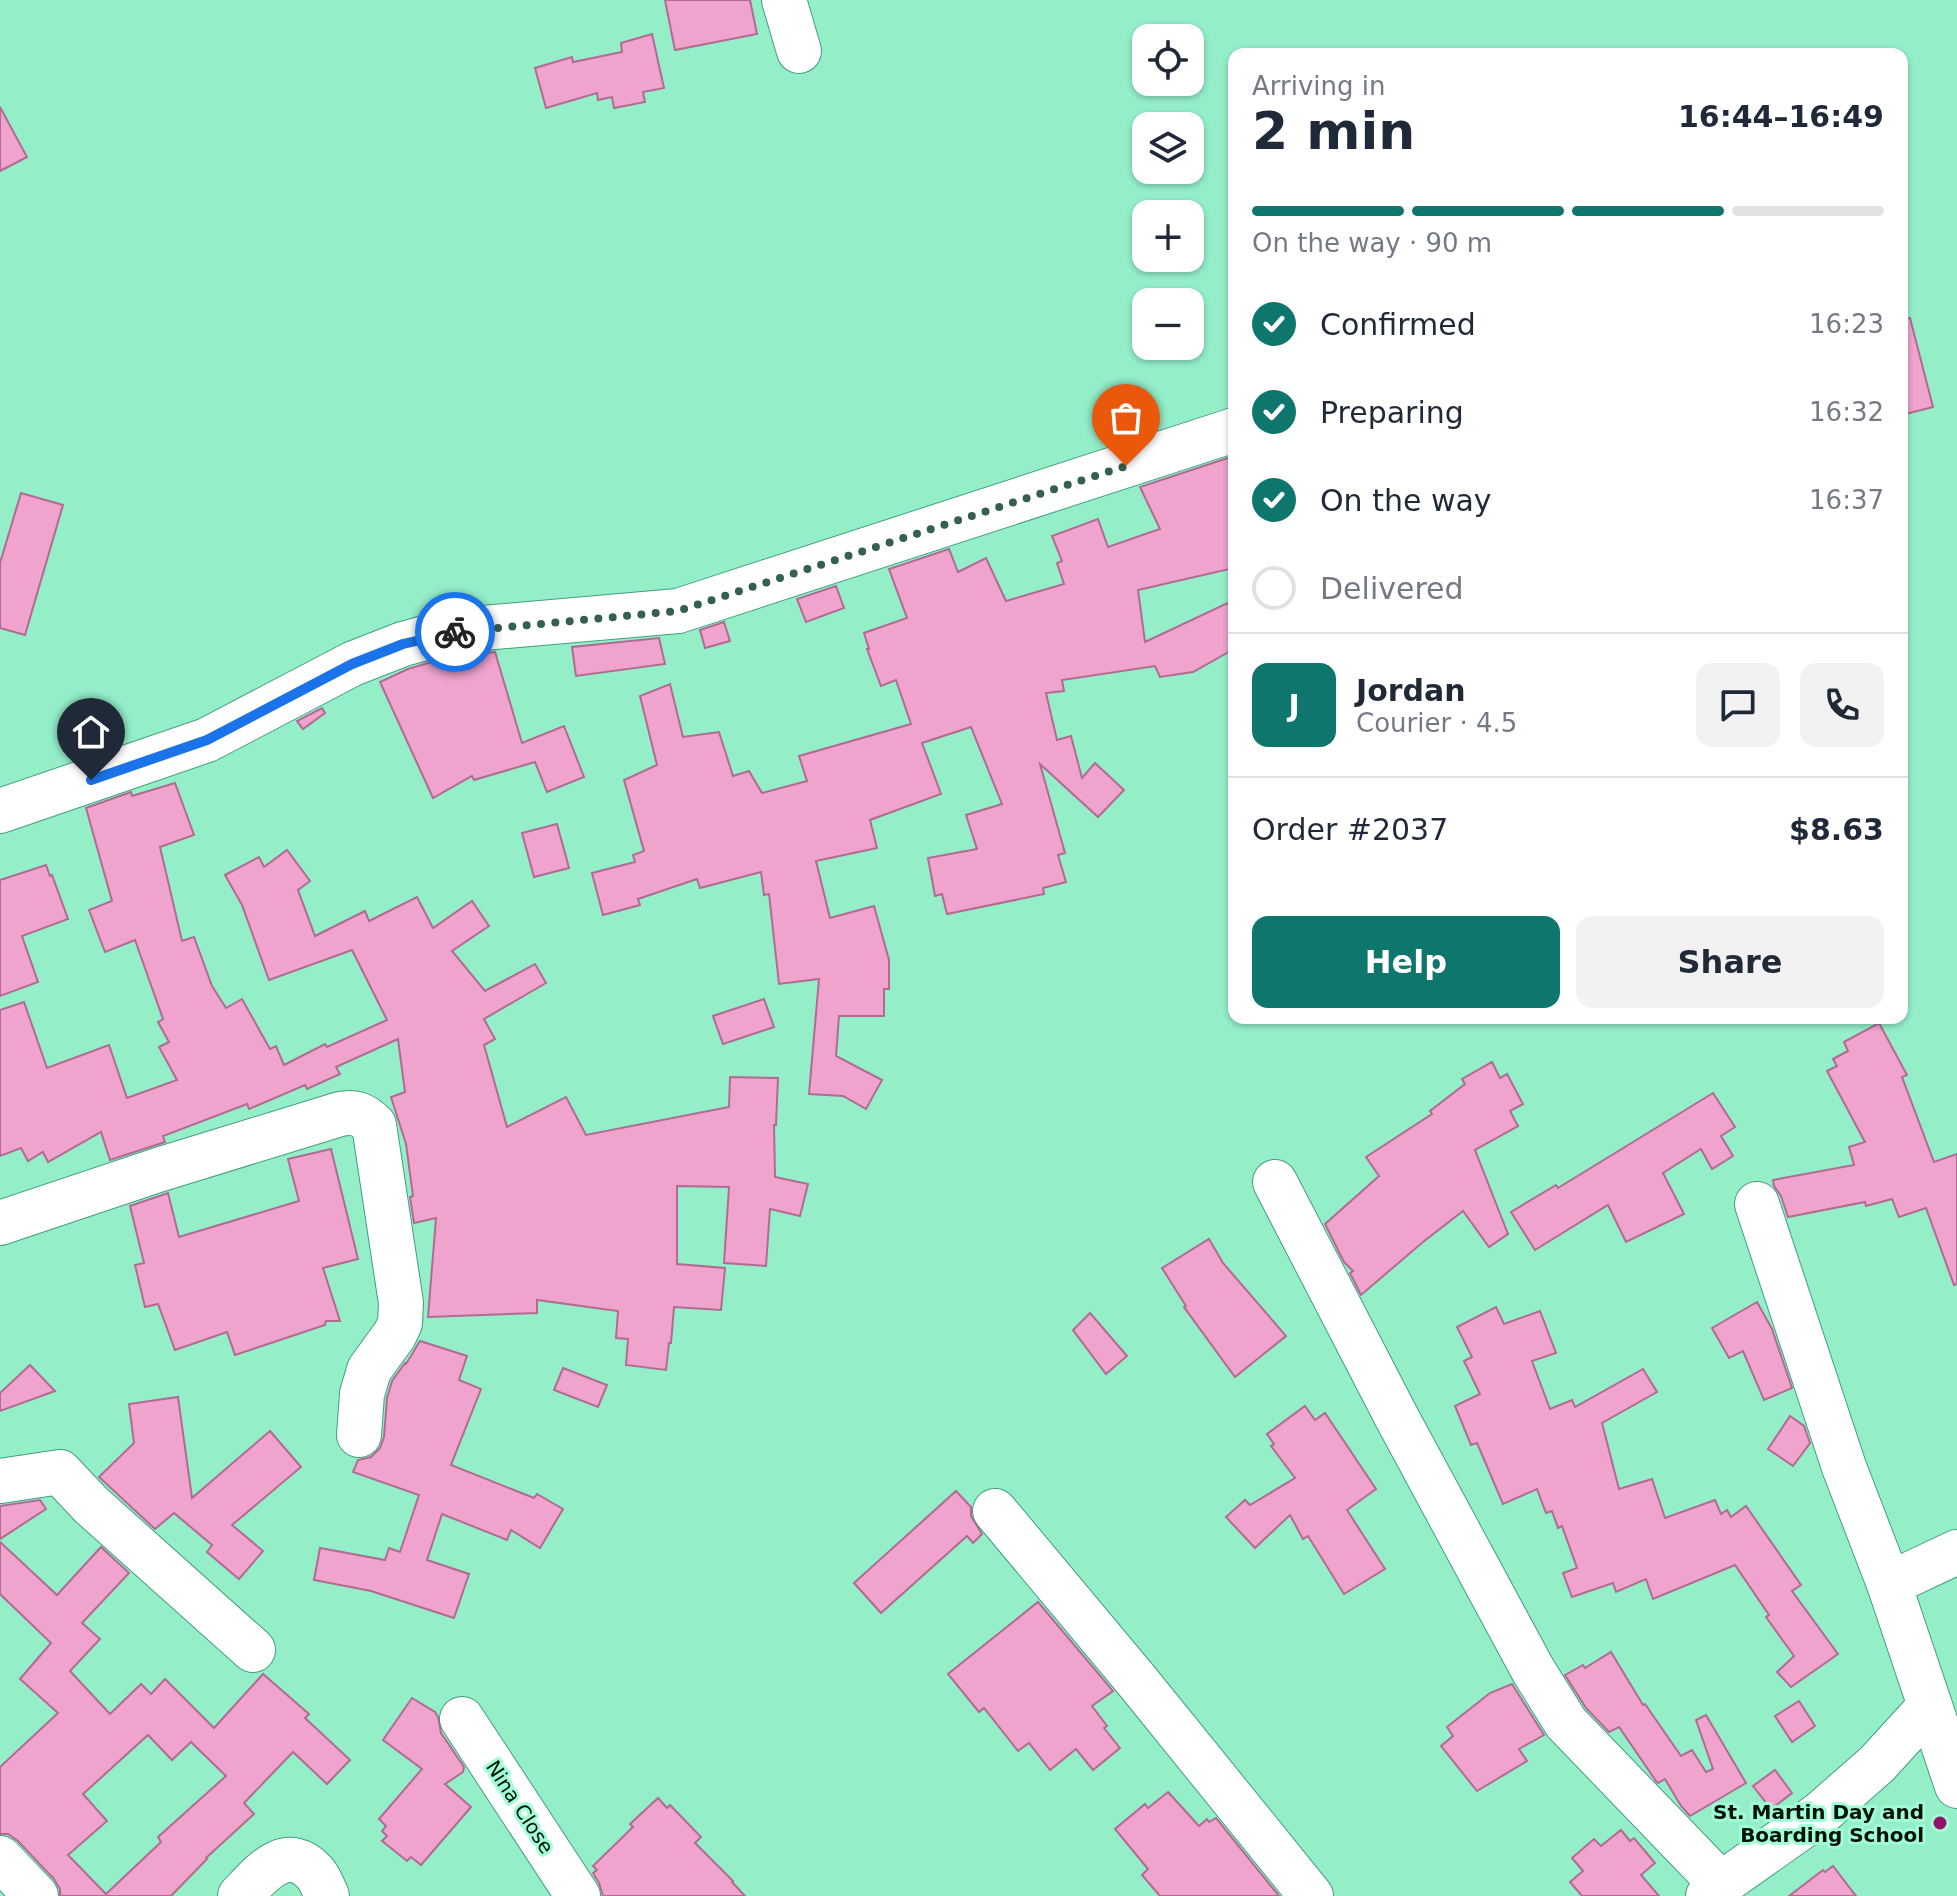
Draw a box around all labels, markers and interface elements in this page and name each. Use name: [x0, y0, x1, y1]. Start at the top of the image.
map controls: [1132, 24, 1204, 360]
button: locate: [1132, 24, 1204, 96]
text: Arriving in: [1252, 71, 1386, 101]
text: 16:44–16:49: [1678, 99, 1884, 134]
text: 2 min: [1252, 101, 1415, 161]
button: layers: [1132, 112, 1204, 184]
button: +: [1132, 200, 1204, 272]
text: On the way · 90 m: [1252, 228, 1492, 258]
button: −: [1132, 288, 1204, 360]
icon: check: [1252, 302, 1296, 346]
text: Confirmed: [1320, 307, 1476, 342]
text: 16:23: [1809, 309, 1884, 339]
pin: [1092, 384, 1160, 466]
icon: check: [1252, 390, 1296, 434]
text: Preparing: [1320, 395, 1464, 430]
icon: bag: [1104, 396, 1148, 440]
text: 16:32: [1809, 397, 1884, 427]
icon: check: [1252, 478, 1296, 522]
text: On the way: [1320, 483, 1492, 518]
text: 16:37: [1809, 485, 1884, 515]
text: Delivered: [1320, 571, 1464, 606]
courier: [415, 592, 495, 672]
icon: bike: [433, 610, 477, 654]
button: chat: [1696, 663, 1780, 747]
button: phone: [1800, 663, 1884, 747]
text: Jordan: [1356, 673, 1466, 708]
text: J: [1288, 688, 1300, 723]
pin: [57, 698, 125, 780]
text: Courier · 4.5: [1356, 708, 1517, 738]
icon: home: [69, 710, 113, 754]
text: Order #2037: [1252, 812, 1448, 847]
text: $8.63: [1789, 812, 1884, 847]
button: Help: [1252, 916, 1560, 1008]
button: Share: [1576, 916, 1884, 1008]
street label: Nina Close: [481, 1756, 559, 1858]
place label: St. Martin Day and Boarding School: [1713, 1800, 1924, 1847]
marker: St. Martin Day and Boarding School: [1931, 1814, 1949, 1832]

